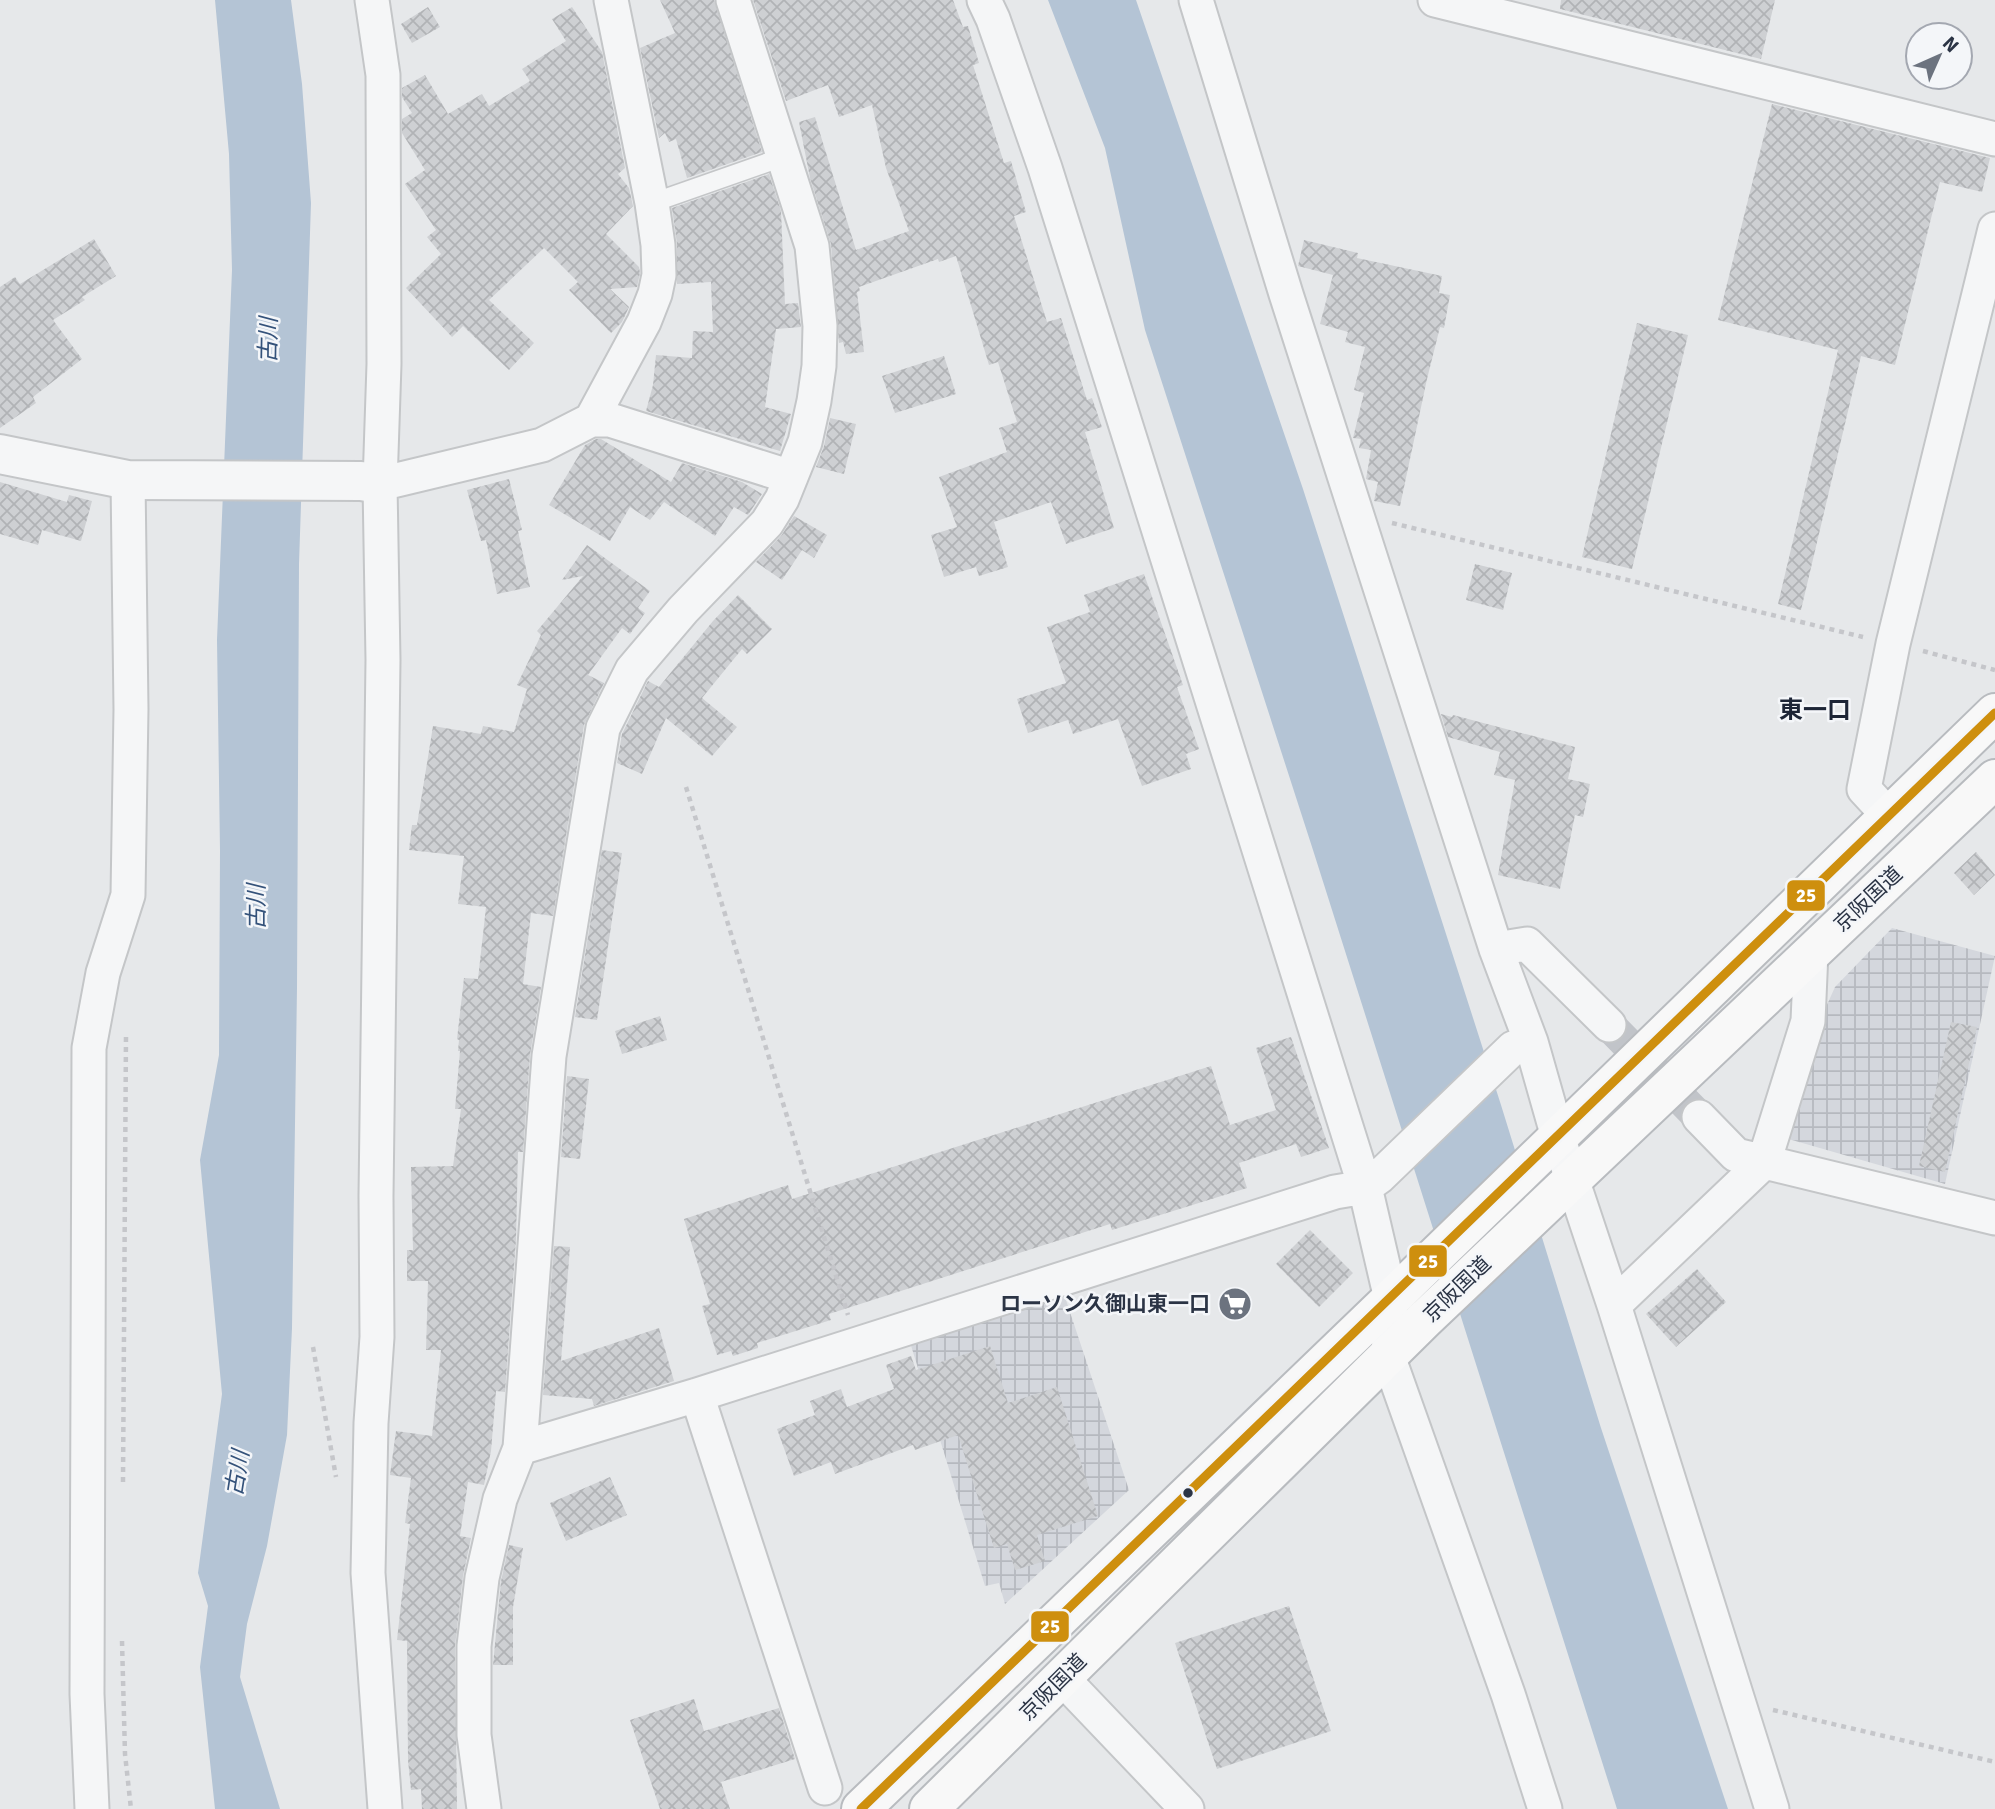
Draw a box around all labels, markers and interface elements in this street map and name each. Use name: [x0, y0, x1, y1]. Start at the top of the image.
north arrow: [1904, 21, 1974, 91]
text: N: [1937, 32, 1963, 58]
water label: 古川: [254, 314, 283, 363]
district label: 東一口: [1779, 695, 1851, 725]
street label: 京阪国道: [1828, 861, 1908, 937]
line badge: 25: [1786, 879, 1826, 912]
water label: 古川: [242, 881, 271, 930]
text: 25: [1796, 884, 1816, 908]
line badge: 25: [1408, 1244, 1448, 1278]
street label: 京阪国道: [1418, 1250, 1496, 1328]
text: 25: [1418, 1250, 1438, 1274]
supermarket icon: ローソン久御山東一口: [1216, 1285, 1254, 1323]
place label: ローソン久御山東一口: [1000, 1291, 1210, 1317]
water label: 古川: [220, 1445, 256, 1498]
unlabelled marker: [1181, 1486, 1195, 1500]
line badge: 25: [1030, 1610, 1070, 1643]
text: 25: [1040, 1615, 1060, 1639]
street label: 京阪国道: [1014, 1648, 1092, 1726]

